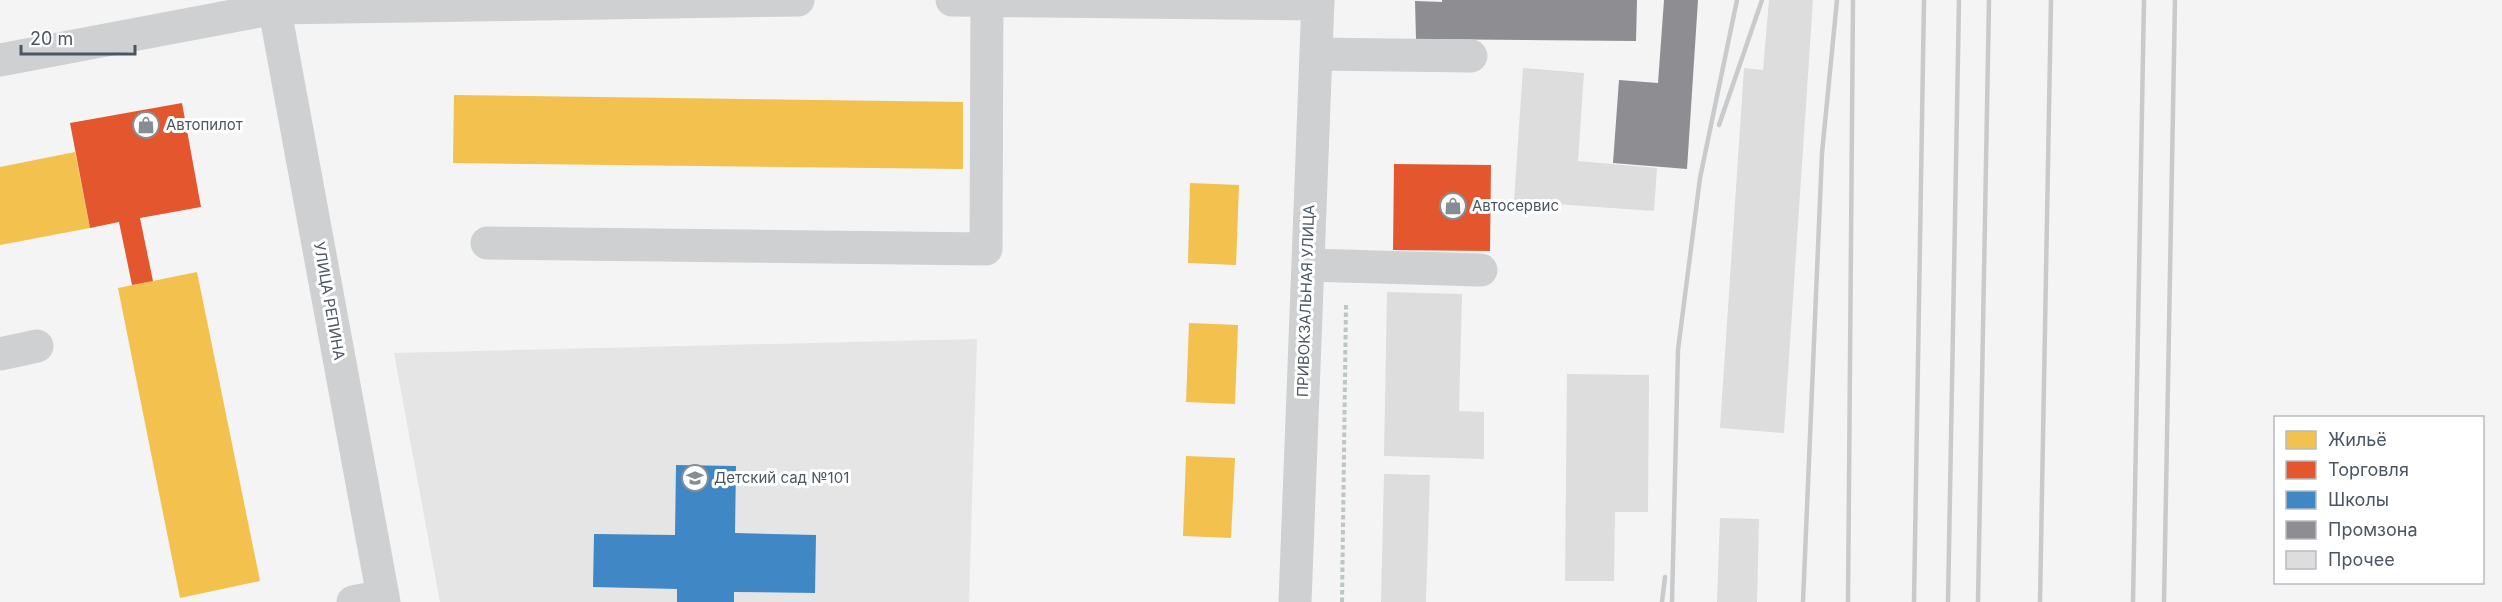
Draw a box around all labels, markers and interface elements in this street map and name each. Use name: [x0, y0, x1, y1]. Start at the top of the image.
scale bar: [21, 18, 135, 56]
text: 20 m: [30, 28, 73, 49]
shop icon: Автопилот: [131, 110, 161, 140]
place label: Автопилот: [166, 115, 243, 134]
shop icon: Автосервис: [1438, 191, 1468, 221]
place label: Автосервис: [1472, 196, 1559, 215]
street label: ПРИВОКЗАЛЬНАЯ УЛИЦА: [1293, 204, 1318, 397]
street label: УЛИЦА РЕПИНА: [310, 240, 349, 362]
legend: [2274, 416, 2484, 584]
text: Жильё: [2328, 429, 2387, 450]
text: Торговля: [2328, 459, 2409, 480]
school or university icon: Детский сад №101: [680, 463, 710, 493]
place label: Детский сад №101: [714, 468, 849, 487]
text: Школы: [2328, 489, 2389, 510]
text: Промзона: [2328, 519, 2418, 540]
text: Прочее: [2328, 549, 2395, 570]

